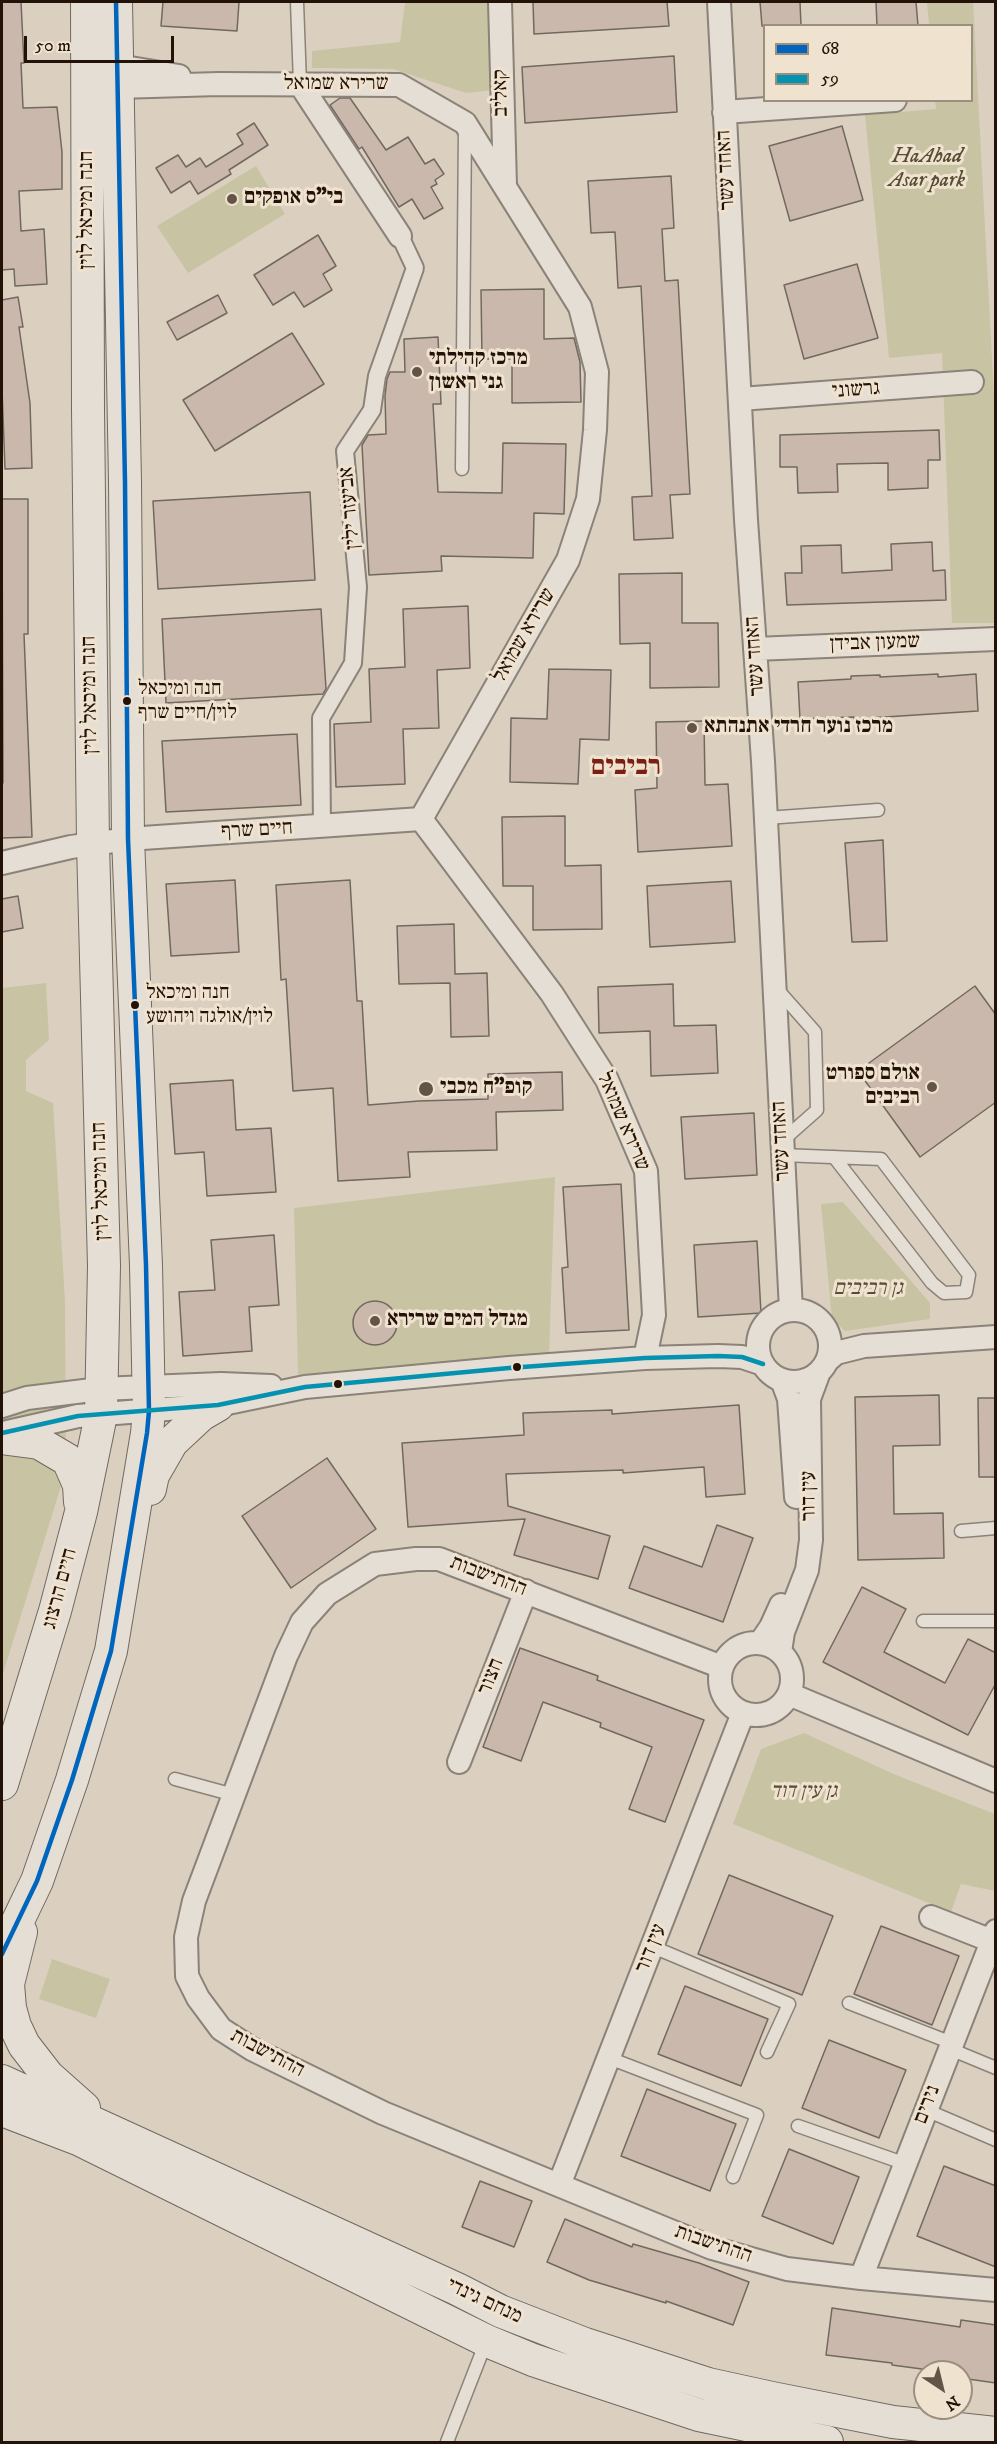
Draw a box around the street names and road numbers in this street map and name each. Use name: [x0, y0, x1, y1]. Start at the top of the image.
street label: קאליב: [489, 69, 515, 117]
street label: שרירא שמואל: [283, 72, 389, 98]
street label: האחד עשר: [712, 129, 742, 211]
street label: חנה ומיכאל לוין: [75, 151, 101, 269]
street label: גרשוני: [831, 377, 881, 405]
street label: אביעזר ילין: [335, 465, 367, 551]
street label: שרירא שמואל: [488, 584, 562, 688]
street label: האחד עשר: [741, 615, 771, 697]
street label: שמעון אבידן: [829, 630, 921, 658]
street label: חנה ומיכאל לוין: [77, 635, 105, 755]
street label: חיים שרף: [220, 817, 294, 845]
street label: שרירא שמואל: [590, 1069, 654, 1175]
street label: האחד עשר: [767, 1100, 797, 1182]
street label: חנה ומיכאל לוין: [87, 1121, 117, 1241]
street label: עין דור: [797, 1471, 823, 1521]
street label: חיים הרצוג: [38, 1546, 84, 1632]
street label: ההתישבות: [446, 1551, 530, 1603]
street label: חצור: [473, 1655, 511, 1699]
street label: עין דור: [631, 1921, 673, 1977]
street label: ההתישבות: [226, 2024, 308, 2084]
street label: נירים: [909, 2082, 947, 2128]
street label: ההתישבות: [671, 2220, 755, 2270]
street label: מנחם גינדי: [442, 2274, 526, 2330]

